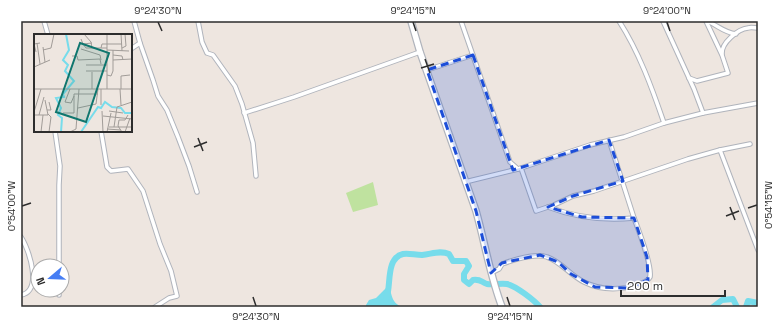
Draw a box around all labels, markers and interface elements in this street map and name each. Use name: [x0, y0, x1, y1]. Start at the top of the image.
text: 9°24'30"N: [134, 4, 182, 17]
text: 9°24'15"N: [390, 4, 436, 17]
text: 9°24'00"N: [643, 4, 691, 17]
inset map: [34, 34, 132, 132]
text: 0°54'00"W: [5, 181, 18, 231]
text: 0°54'15"W: [762, 181, 775, 229]
north arrow: [30, 258, 70, 298]
scale bar: [621, 272, 725, 298]
text: N: [33, 275, 48, 287]
text: 200 m: [627, 278, 663, 294]
text: 9°24'30"N: [232, 310, 280, 323]
text: 9°24'15"N: [487, 310, 533, 323]

